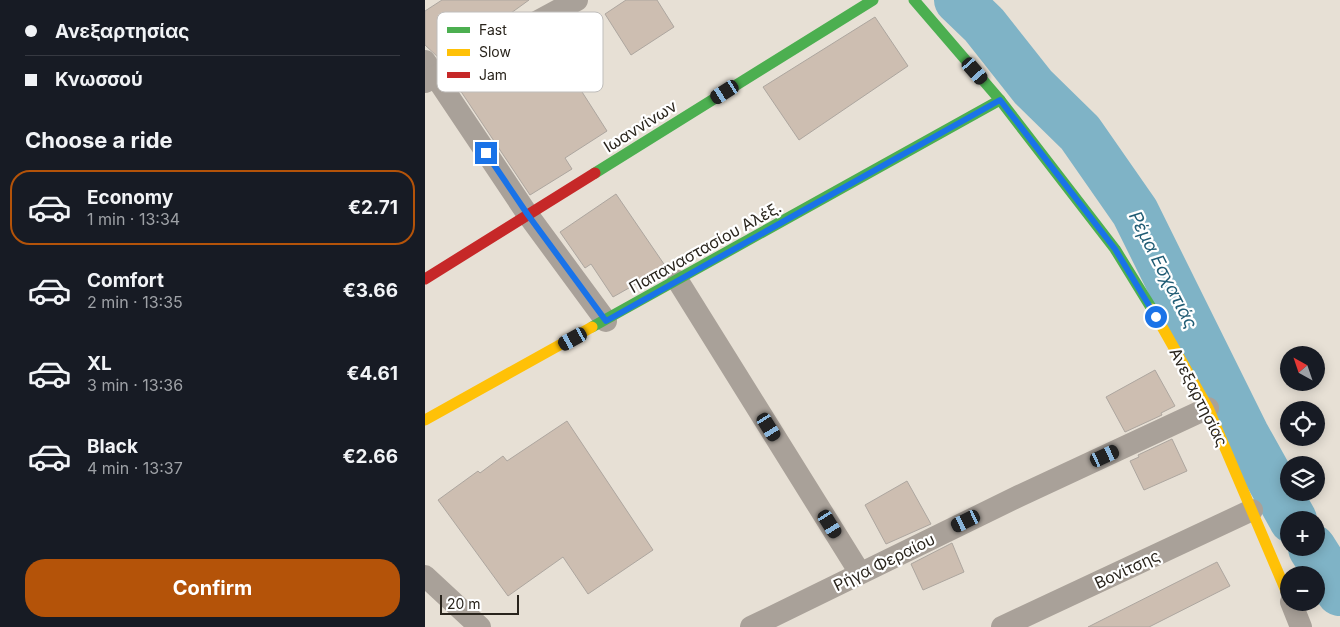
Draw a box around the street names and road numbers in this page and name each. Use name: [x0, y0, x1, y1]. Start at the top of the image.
street label: Ιωαννίνων: [600, 96, 680, 156]
street label: Παπαναστασίου Αλέξ.: [625, 197, 785, 297]
street label: Ανεξαρτησίας: [1166, 344, 1232, 450]
street label: Ρήγα Φεραίου: [830, 529, 938, 595]
street label: Βονίτσης: [1091, 545, 1163, 593]

